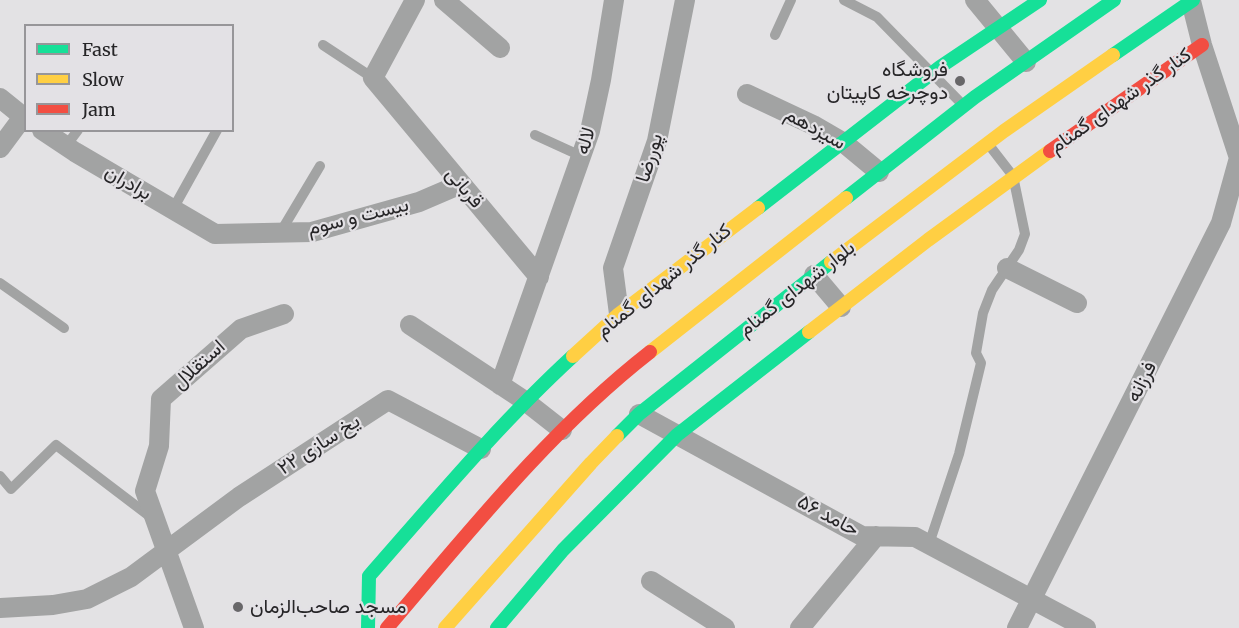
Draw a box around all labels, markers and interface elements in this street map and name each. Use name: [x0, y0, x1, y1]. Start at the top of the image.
legend: [24, 24, 234, 132]
text: Fast: [82, 38, 118, 61]
street label: کنار گذر شهدای گمنام: [1045, 43, 1197, 159]
place label: فروشگاه دوچرخه کاپیتان: [827, 58, 948, 105]
text: Slow: [82, 68, 124, 91]
marker: فروشگاه دوچرخه کاپیتان: [953, 74, 967, 88]
text: Jam: [82, 98, 116, 121]
street label: سیزدهم: [780, 103, 850, 155]
street label: لاله: [571, 124, 601, 158]
street label: پوررضا: [631, 131, 669, 185]
street label: برادران: [100, 160, 156, 206]
street label: قربانی: [440, 163, 488, 213]
street label: بیست و سوم: [305, 193, 411, 241]
street label: کنار گذر شهدای گمنام: [591, 219, 737, 343]
street label: بلوار شهدای گمنام: [734, 236, 860, 342]
street label: استقلال: [168, 335, 230, 395]
street label: فرزانه: [1122, 358, 1162, 406]
street label: یخ سازی ۲۲: [273, 409, 365, 481]
street label: حامد ۵۶: [793, 490, 863, 542]
place label: مسجد صاحب‌الزمان: [250, 595, 406, 619]
marker: مسجد صاحب‌الزمان: [231, 600, 245, 614]

